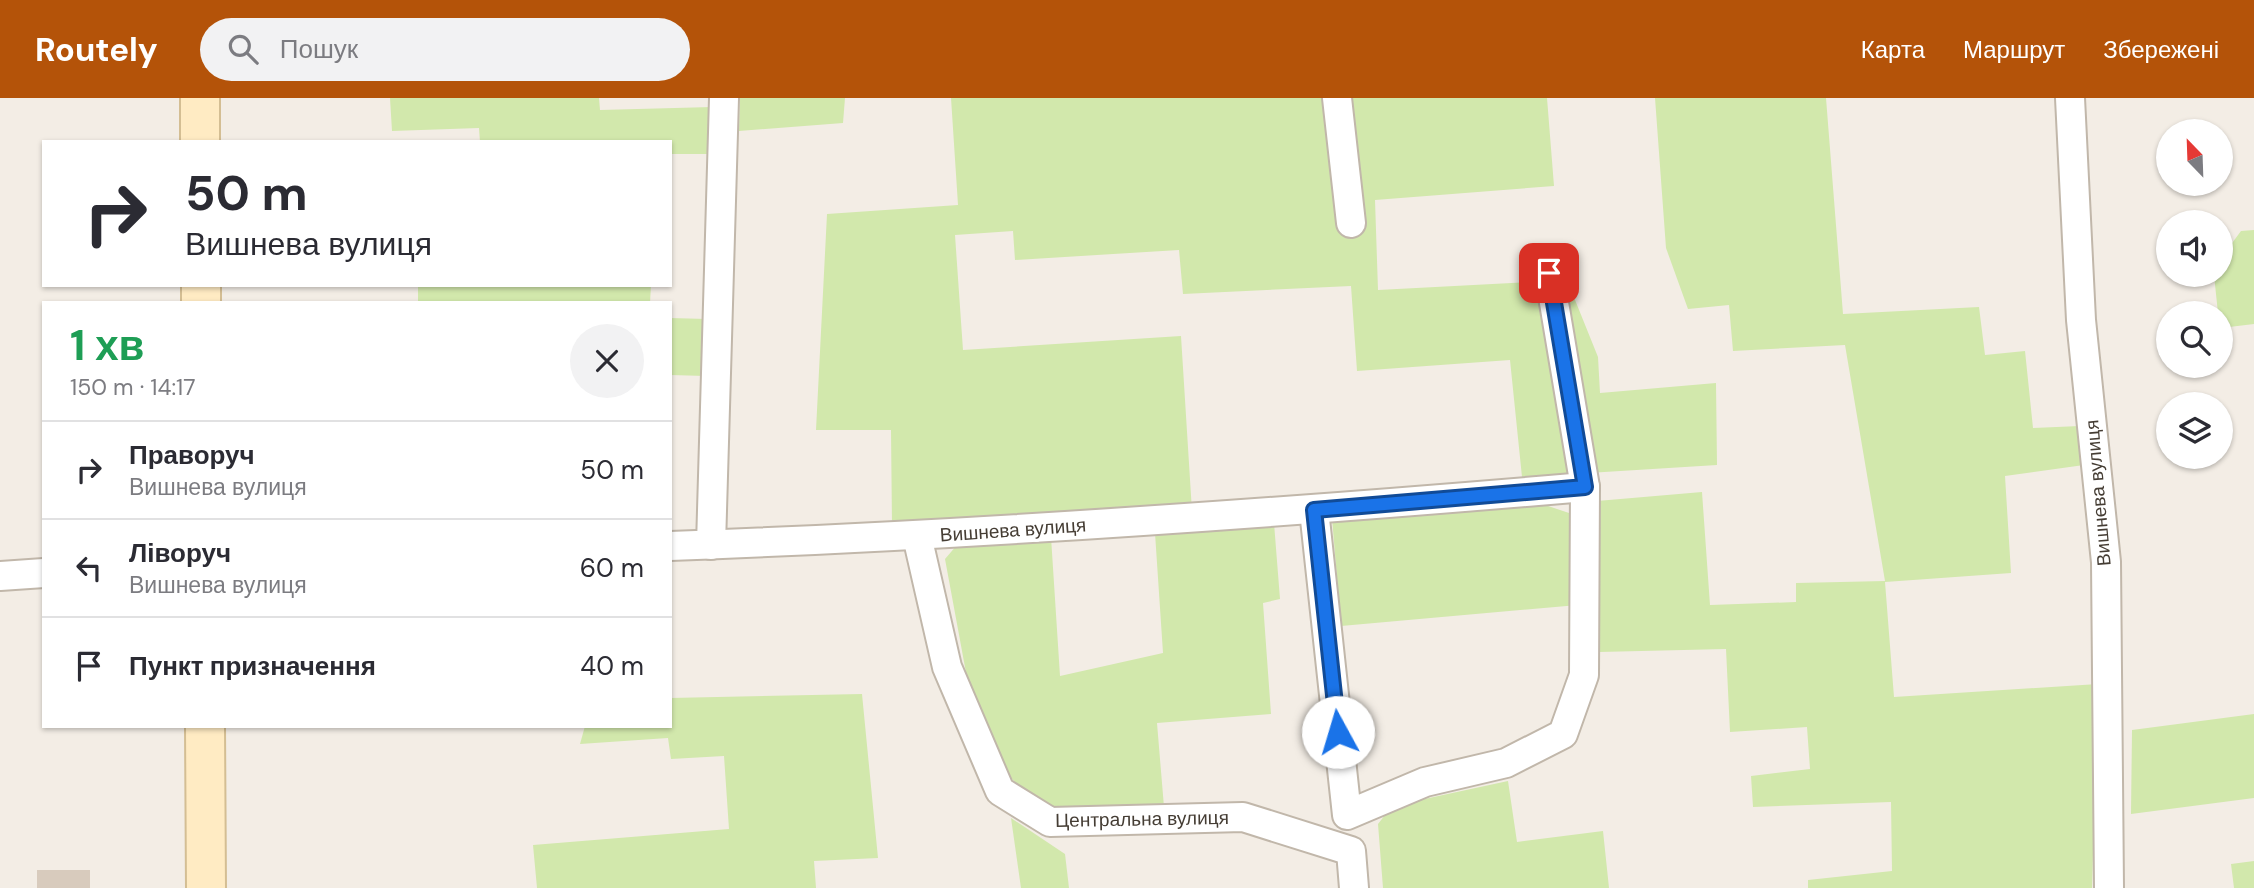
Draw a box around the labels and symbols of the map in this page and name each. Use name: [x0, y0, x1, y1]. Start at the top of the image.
north arrow: [2156, 119, 2233, 196]
pin: [1519, 243, 1579, 303]
street label: Вишнева вулиця: [2079, 419, 2117, 567]
street label: Вишнева вулиця: [939, 512, 1087, 548]
position arrow: [1301, 695, 1375, 769]
street label: Центральна вулиця: [1055, 805, 1229, 833]

